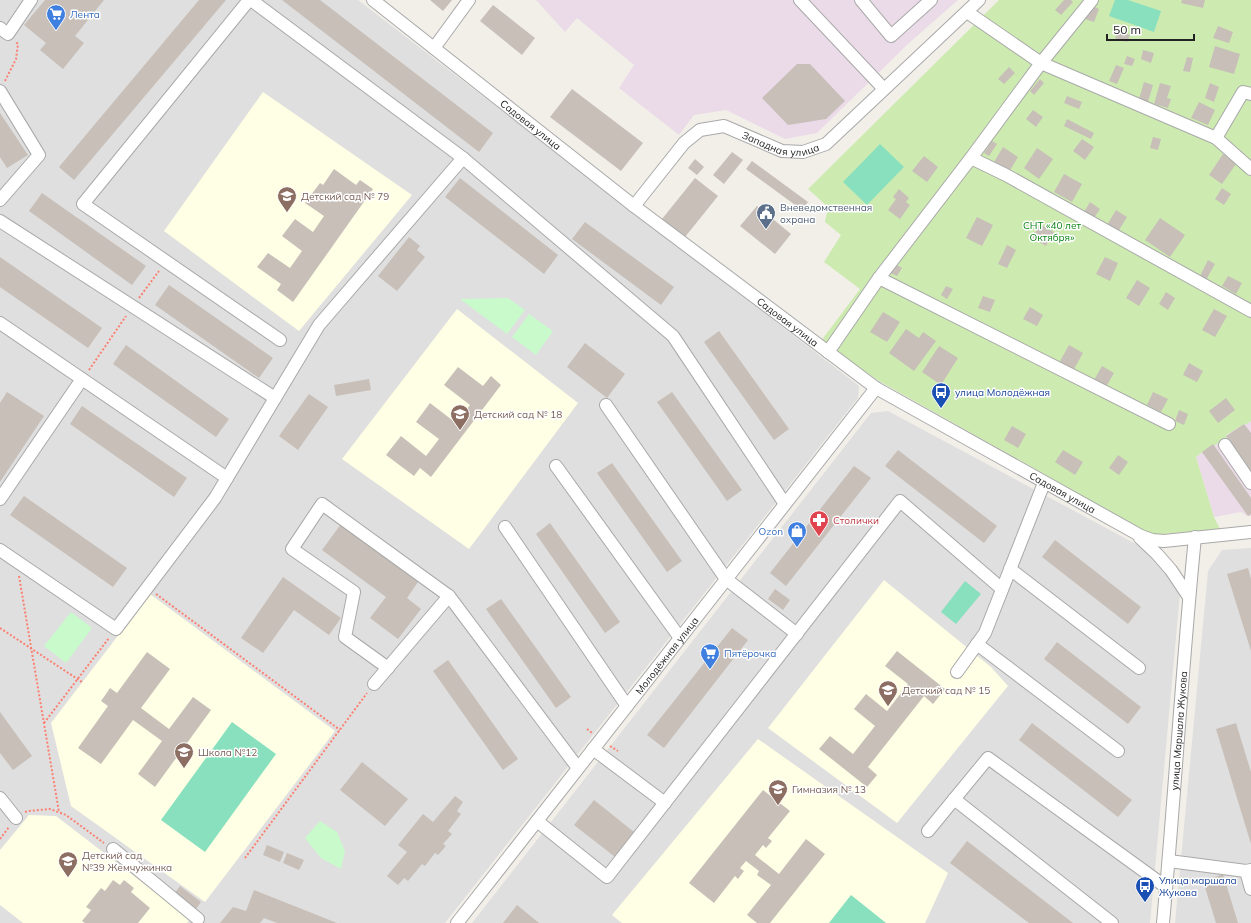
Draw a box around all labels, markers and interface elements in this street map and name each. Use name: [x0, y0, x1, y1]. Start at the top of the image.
supermarket icon: Лента: [45, 3, 67, 31]
place label: Лента: [70, 8, 100, 21]
scale bar: [1107, 16, 1194, 42]
text: 50 m: [1113, 22, 1141, 37]
street label: Садовая улица: [497, 97, 563, 153]
street label: Западная улица: [740, 129, 821, 159]
school or university icon: Детский сад № 79: [276, 185, 298, 213]
place label: Детский сад № 79: [301, 190, 389, 203]
place label: Вневедомственная охрана: [780, 201, 872, 226]
public building icon: Вневедомственная охрана: [755, 202, 777, 230]
park label: СНТ «40 лет Октября»: [1023, 219, 1082, 244]
street label: Садовая улица: [754, 295, 821, 349]
bus stop icon: улица Молодёжная: [930, 381, 952, 409]
place label: улица Молодёжная: [955, 386, 1050, 399]
school or university icon: Детский сад № 18: [449, 403, 471, 431]
place label: Детский сад № 18: [474, 408, 562, 421]
street label: Садовая улица: [1027, 469, 1098, 516]
pharmacy icon: Столички: [808, 509, 830, 537]
place label: Столички: [833, 514, 879, 527]
shop icon: Ozon: [786, 520, 808, 548]
place label: Ozon: [759, 525, 783, 538]
street label: Молодёжная улица: [633, 614, 701, 697]
supermarket icon: Пятёрочка: [699, 642, 721, 670]
place label: Пятёрочка: [724, 647, 776, 660]
street label: улица Маршала Жукова: [1168, 671, 1190, 791]
school or university icon: Детский сад № 15: [877, 679, 899, 707]
place label: Детский сад № 15: [902, 684, 990, 697]
school or university icon: Школа №12: [173, 741, 195, 769]
place label: Школа №12: [198, 746, 257, 759]
school or university icon: Гимназия № 13: [767, 778, 789, 806]
place label: Гимназия № 13: [792, 783, 866, 796]
place label: Детский сад №39 Жемчужинка: [82, 849, 172, 874]
school or university icon: Детский сад №39 Жемчужинка: [57, 850, 79, 878]
place label: Улица маршала Жукова: [1158, 874, 1237, 899]
bus stop icon: Улица маршала Жукова: [1134, 875, 1156, 903]

